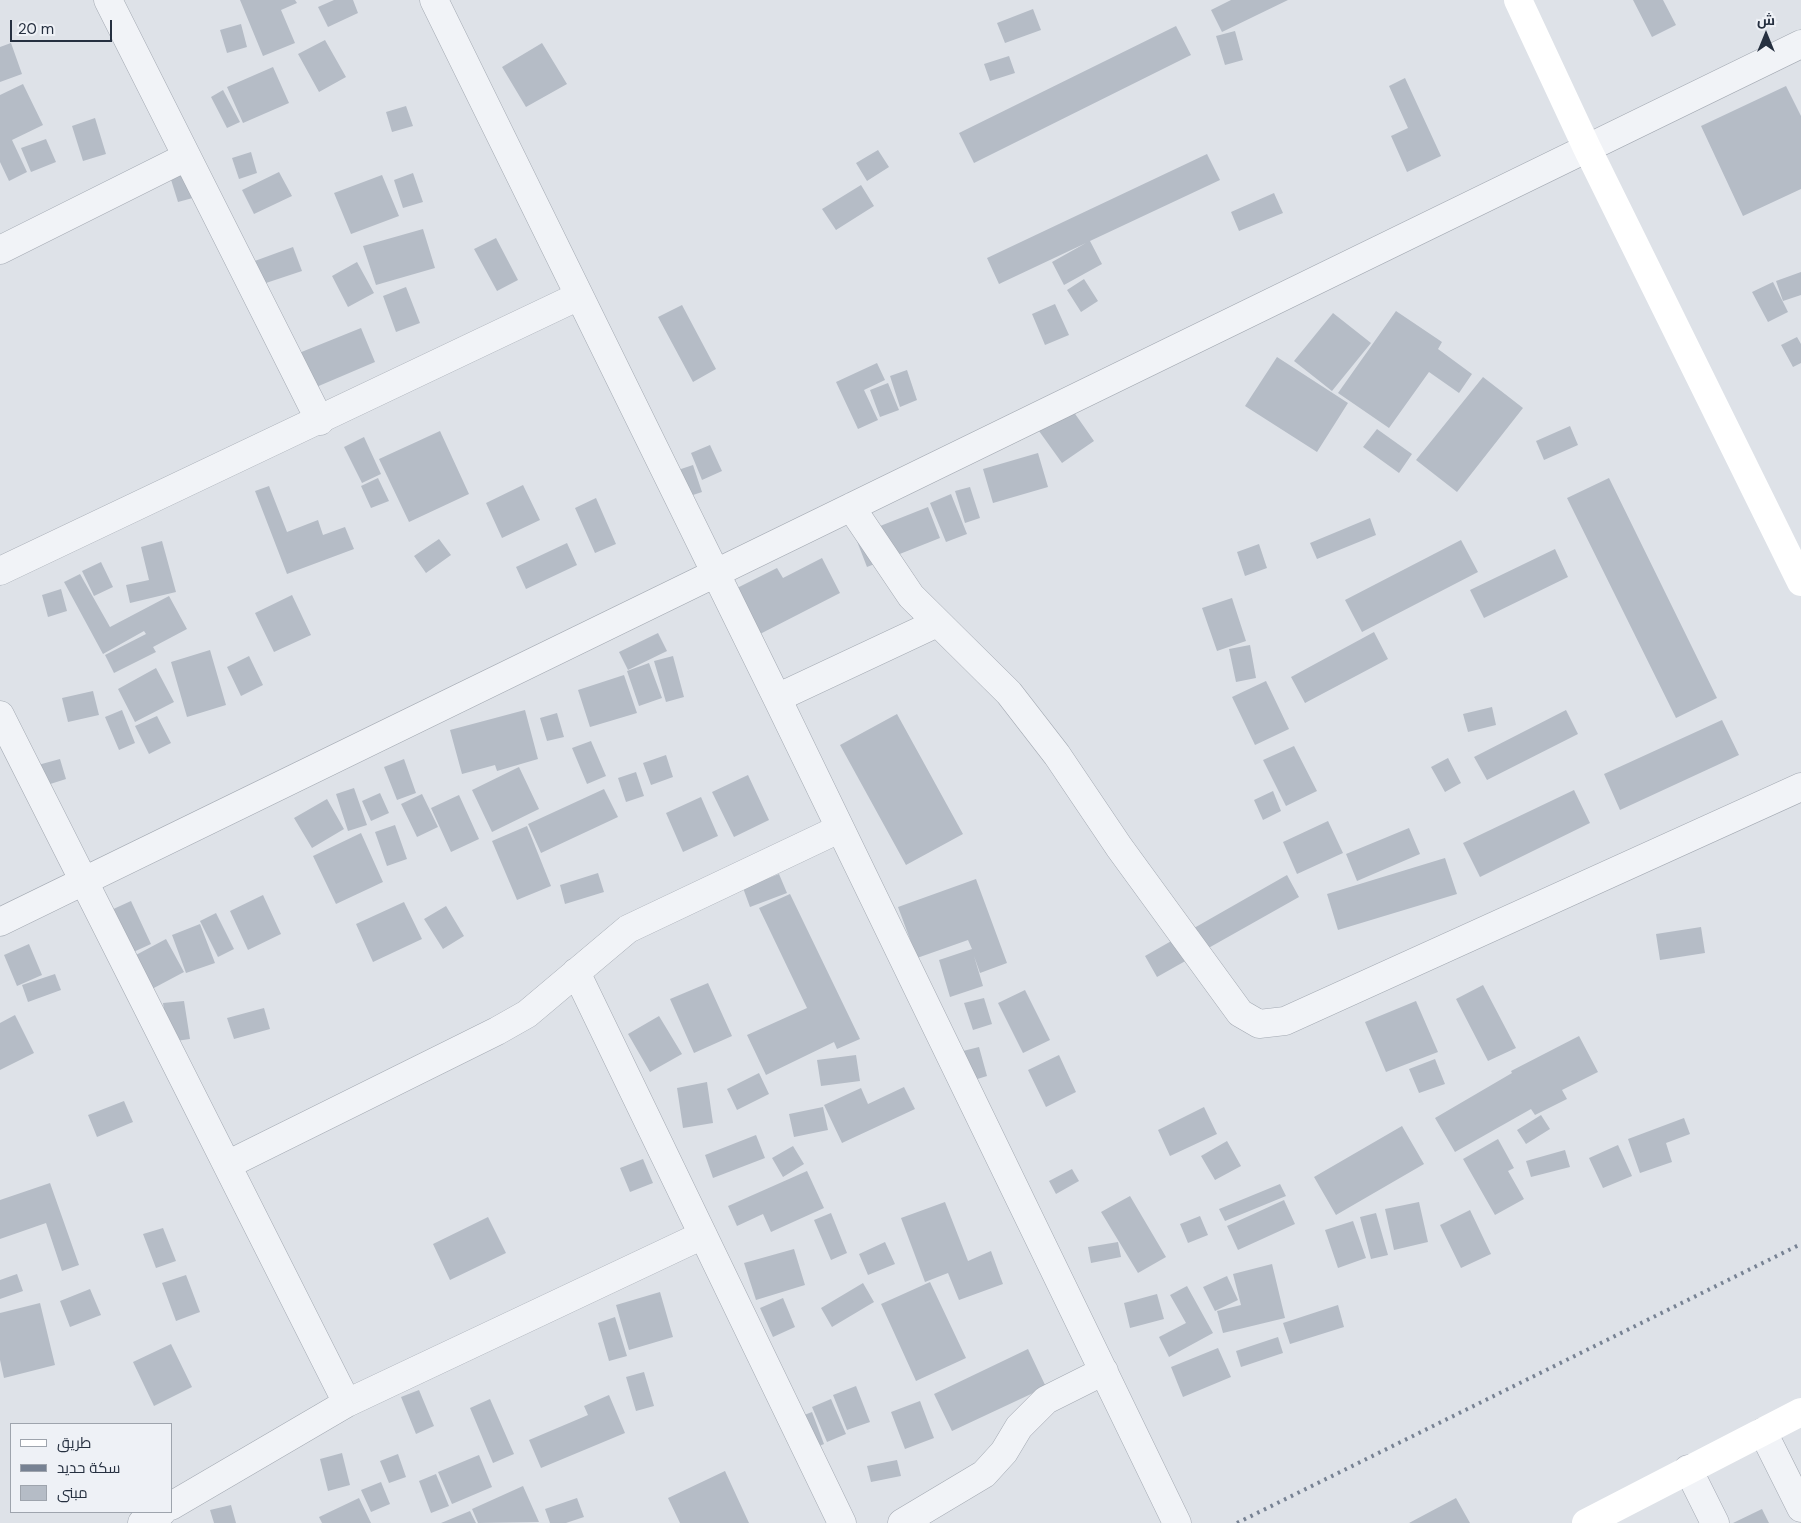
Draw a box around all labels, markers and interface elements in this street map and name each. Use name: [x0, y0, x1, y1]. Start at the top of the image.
scale bar: [12, 10, 115, 42]
north arrow: [1741, 10, 1791, 60]
text: ش: [1757, 11, 1775, 29]
text: 20 m: [18, 19, 54, 39]
legend: [10, 1423, 172, 1513]
text: طريق: [57, 1433, 91, 1453]
text: سكة حديد: [57, 1458, 120, 1478]
text: مبنى: [57, 1483, 88, 1503]

